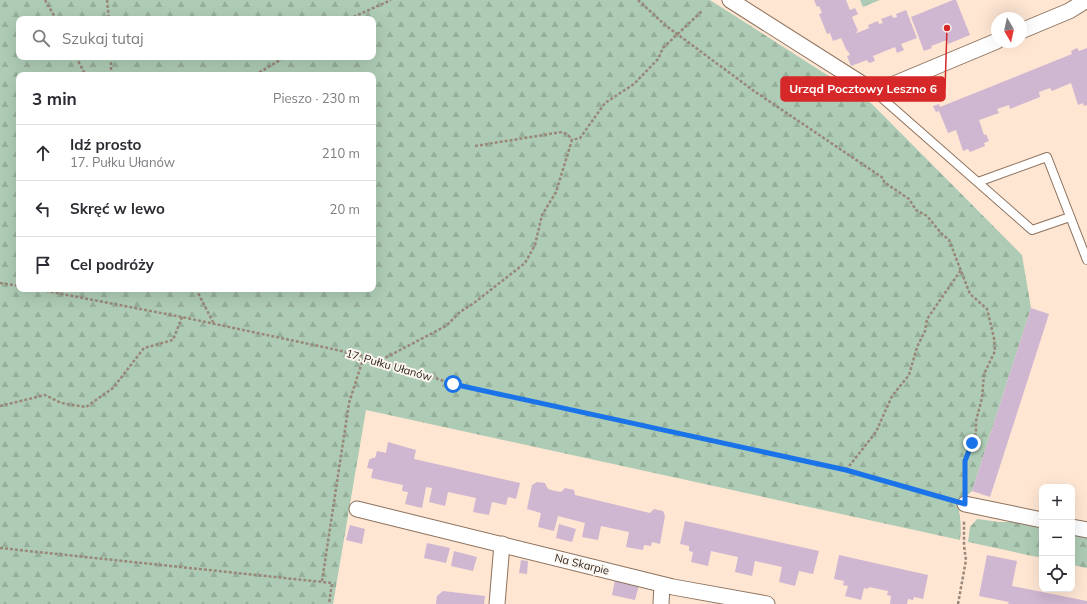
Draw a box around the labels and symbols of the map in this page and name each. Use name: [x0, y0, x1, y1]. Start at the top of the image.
north arrow: [991, 12, 1027, 48]
callout: Urząd Pocztowy Leszno 6: [781, 77, 945, 101]
text: Urząd Pocztowy Leszno 6: [789, 81, 937, 96]
street label: 17. Pułku Ułanów: [344, 346, 434, 384]
route start: [444, 375, 462, 393]
route end: [963, 434, 981, 452]
street label: Na Skarpie: [553, 550, 611, 578]

